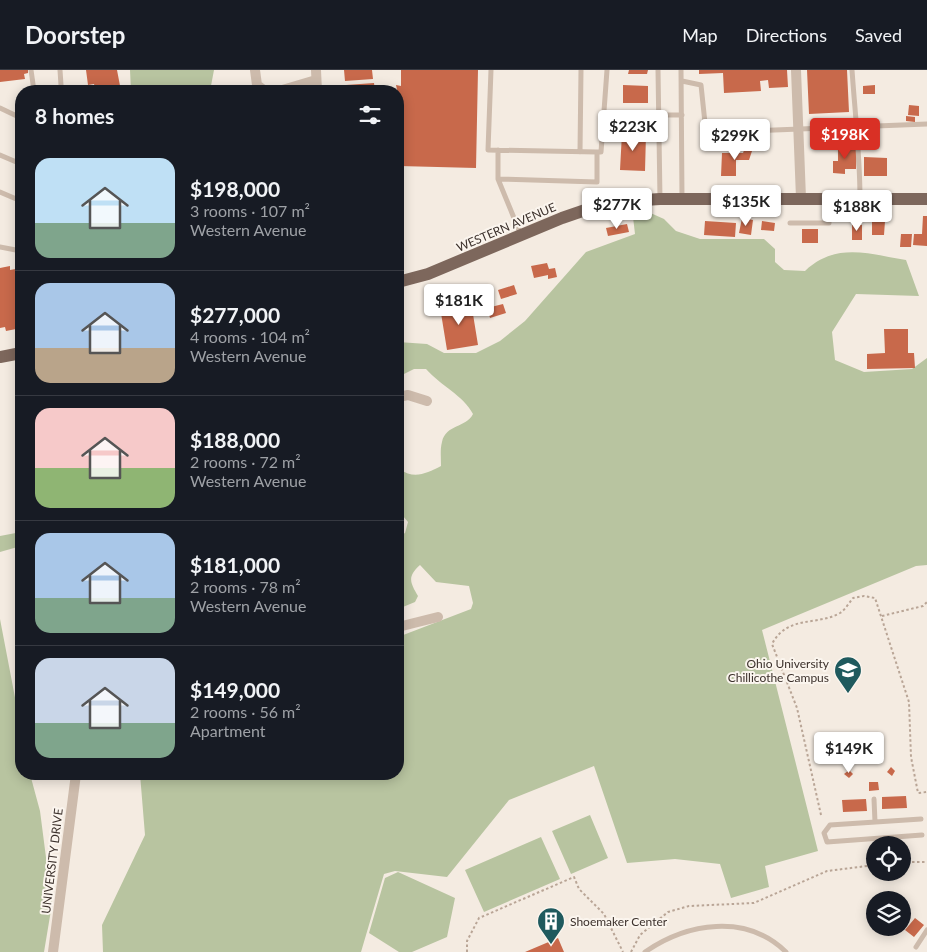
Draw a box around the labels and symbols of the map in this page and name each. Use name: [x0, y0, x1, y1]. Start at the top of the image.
pin: $223K: [598, 109, 668, 152]
pin: $299K: [700, 118, 770, 161]
pin: $198K: [810, 118, 880, 160]
pin: $135K: [711, 184, 781, 227]
pin: $277K: [582, 188, 652, 230]
pin: $188K: [822, 190, 892, 232]
street label: WESTERN AVENUE: [454, 199, 558, 255]
pin: $181K: [424, 284, 494, 326]
school or university icon: Ohio University Chillicothe Campus: [833, 655, 863, 694]
place label: Ohio University Chillicothe Campus: [728, 656, 830, 685]
pin: $149K: [814, 732, 884, 774]
street label: UNIVERSITY DRIVE: [38, 807, 66, 915]
building icon: Shoemaker Center: [536, 906, 566, 945]
place label: Shoemaker Center: [570, 914, 668, 929]

